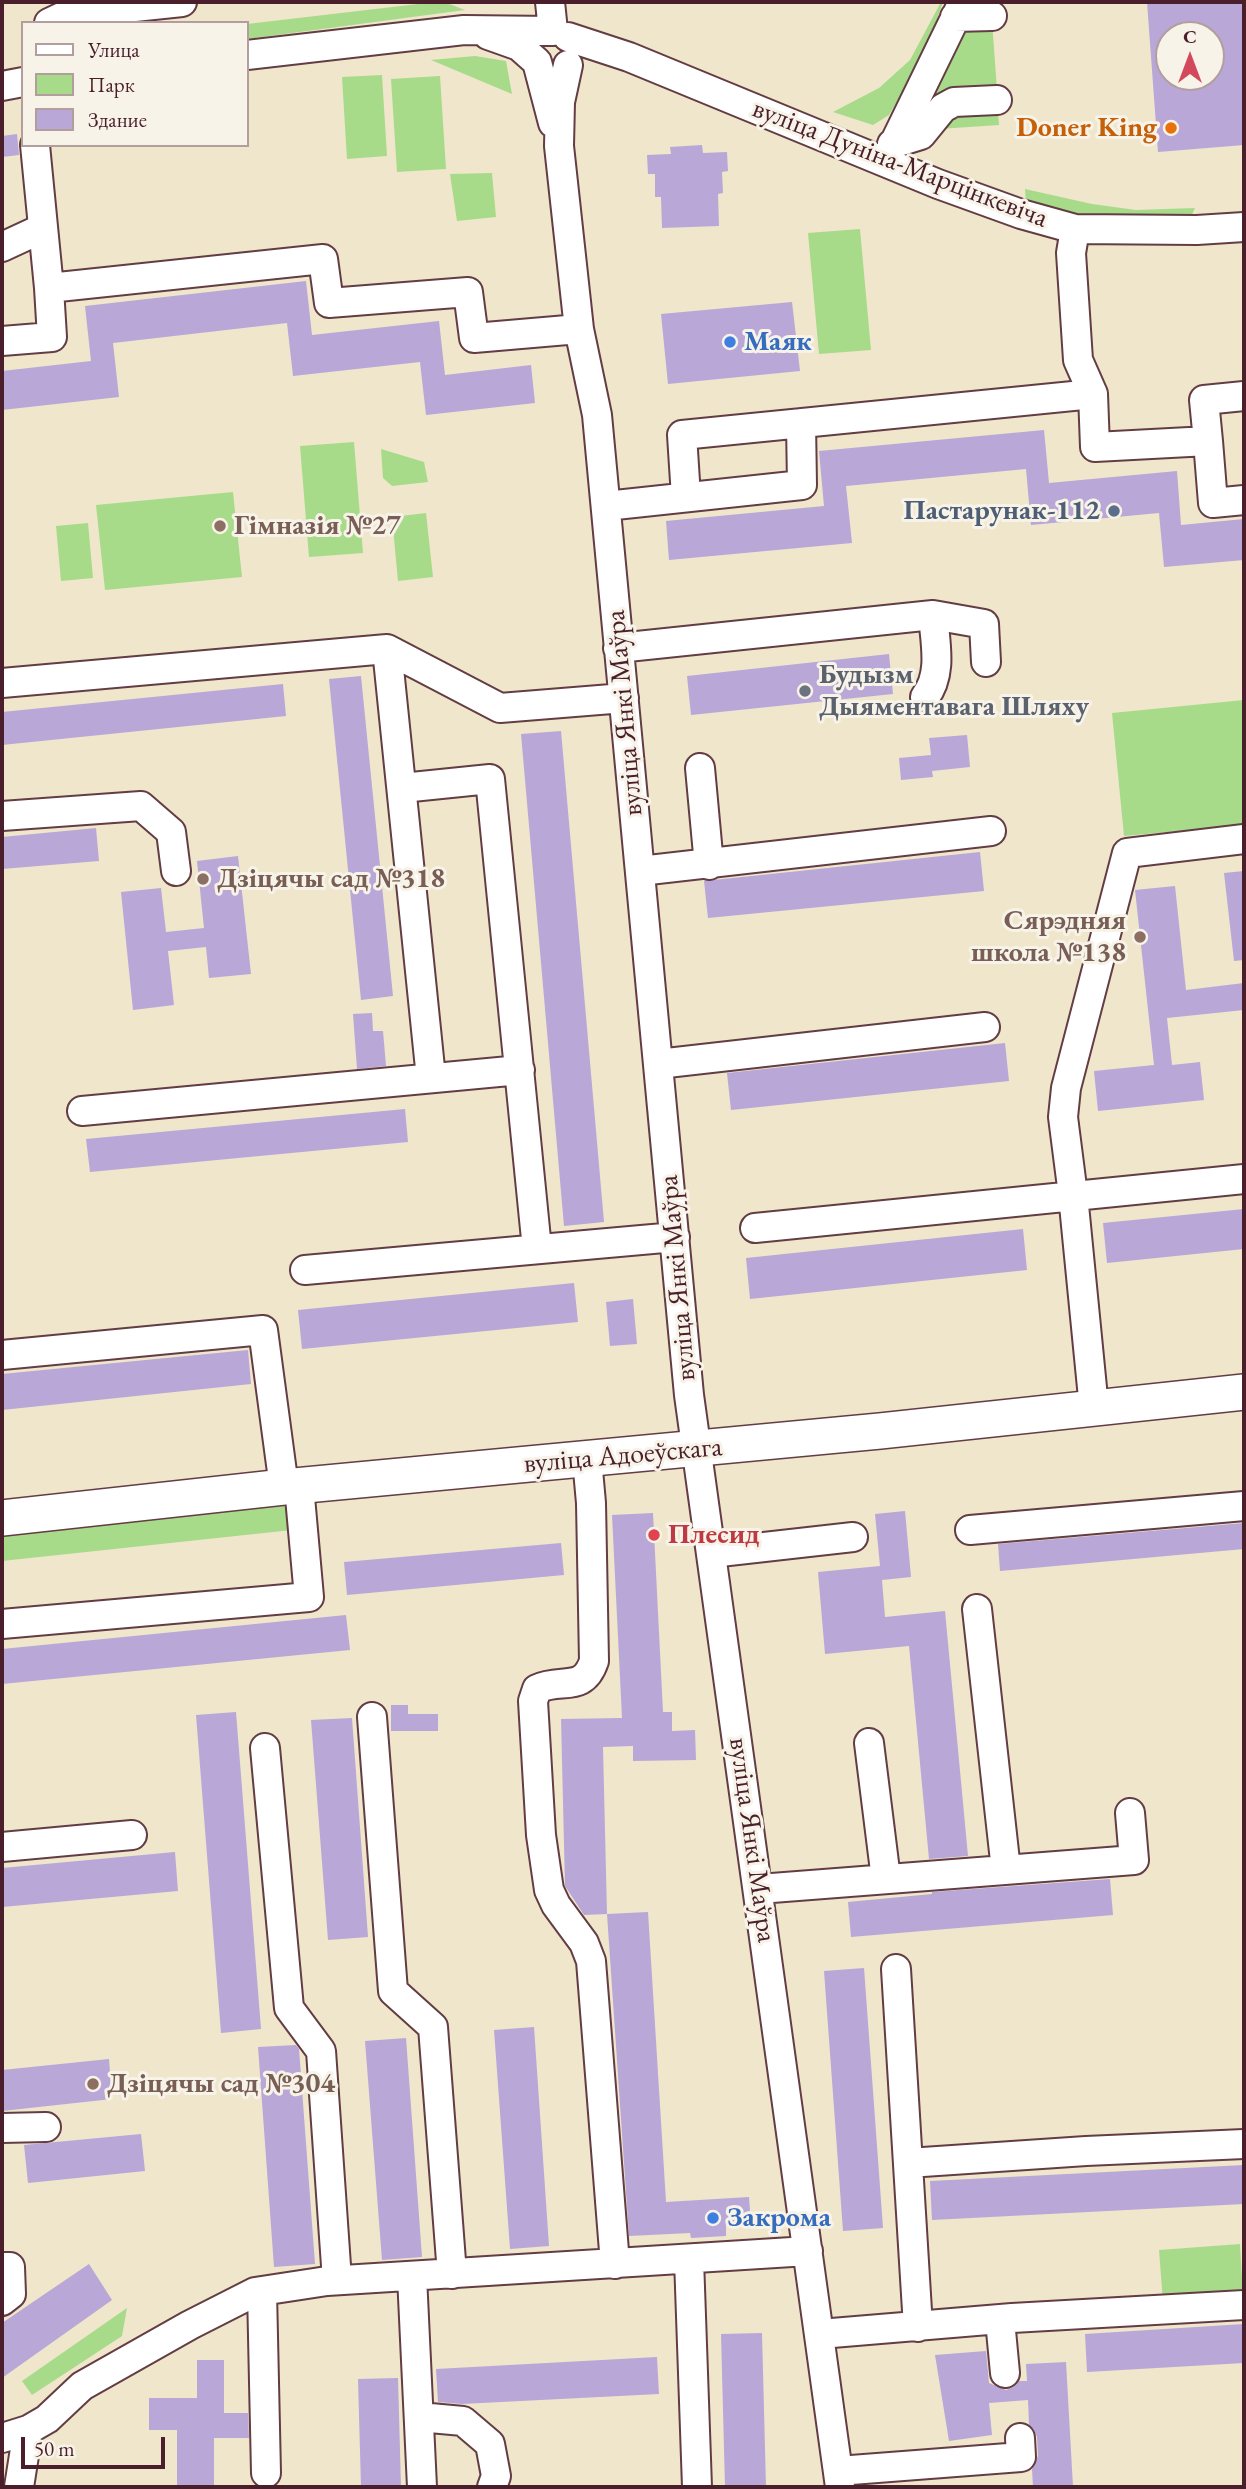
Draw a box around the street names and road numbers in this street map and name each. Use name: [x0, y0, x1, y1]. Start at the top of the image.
street label: вуліца Дуніна-Марцінкевіча: [748, 92, 1052, 236]
street label: вуліца Янкі Маўра: [599, 609, 651, 817]
street label: вуліца Янкі Маўра: [652, 1174, 704, 1382]
street label: вуліца Адоеўскага: [522, 1431, 724, 1481]
street label: вуліца Янкі Маўра: [721, 1735, 783, 1945]

